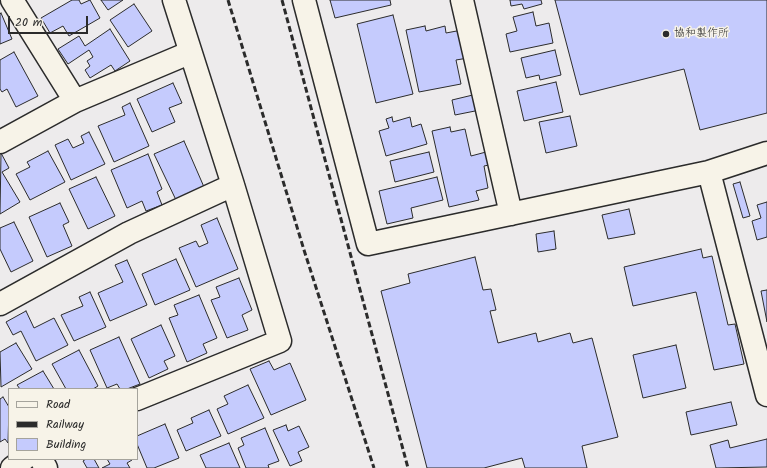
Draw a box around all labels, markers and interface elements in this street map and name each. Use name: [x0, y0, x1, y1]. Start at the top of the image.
scale bar: [10, 8, 90, 34]
text: 20 m: [15, 13, 42, 32]
place label: 協和製作所: [674, 27, 729, 41]
marker: 協和製作所: [661, 29, 671, 39]
legend: [8, 388, 138, 460]
text: Road: [46, 395, 70, 414]
text: Railway: [46, 415, 84, 434]
text: Building: [46, 435, 86, 454]

